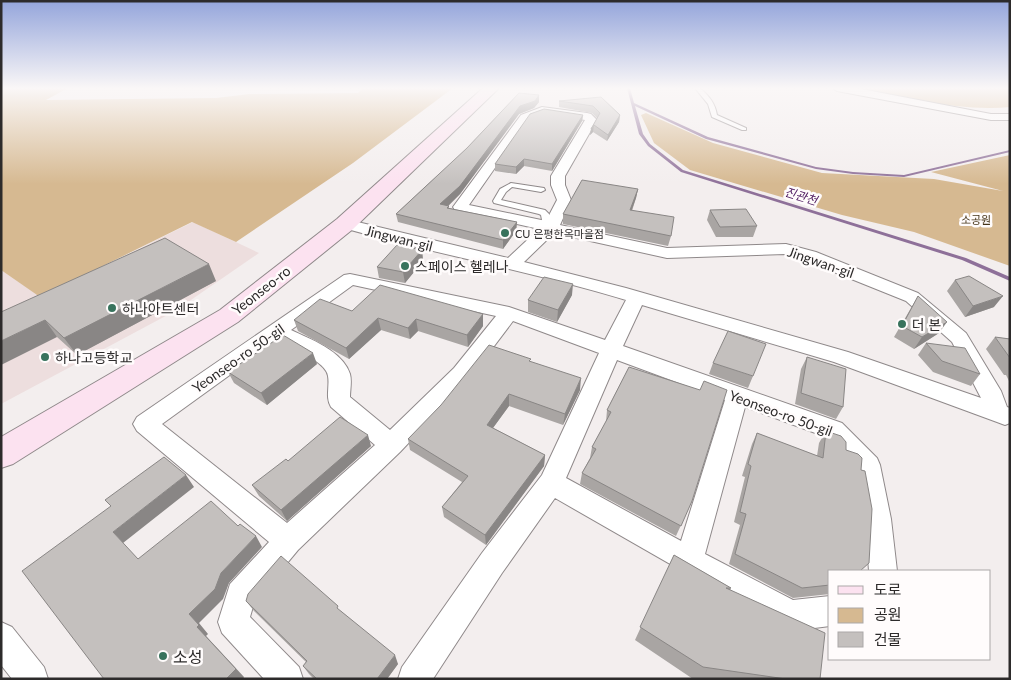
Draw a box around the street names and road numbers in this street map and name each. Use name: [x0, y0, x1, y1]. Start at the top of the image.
street label: Jingwan-gil: [363, 221, 435, 255]
street label: Jingwan-gil: [786, 243, 856, 281]
street label: Yeonseo-ro: [228, 262, 294, 318]
street label: Yeonseo-ro 50-gil: [189, 320, 287, 396]
street label: Yeonseo-ro 50-gil: [727, 386, 835, 440]

